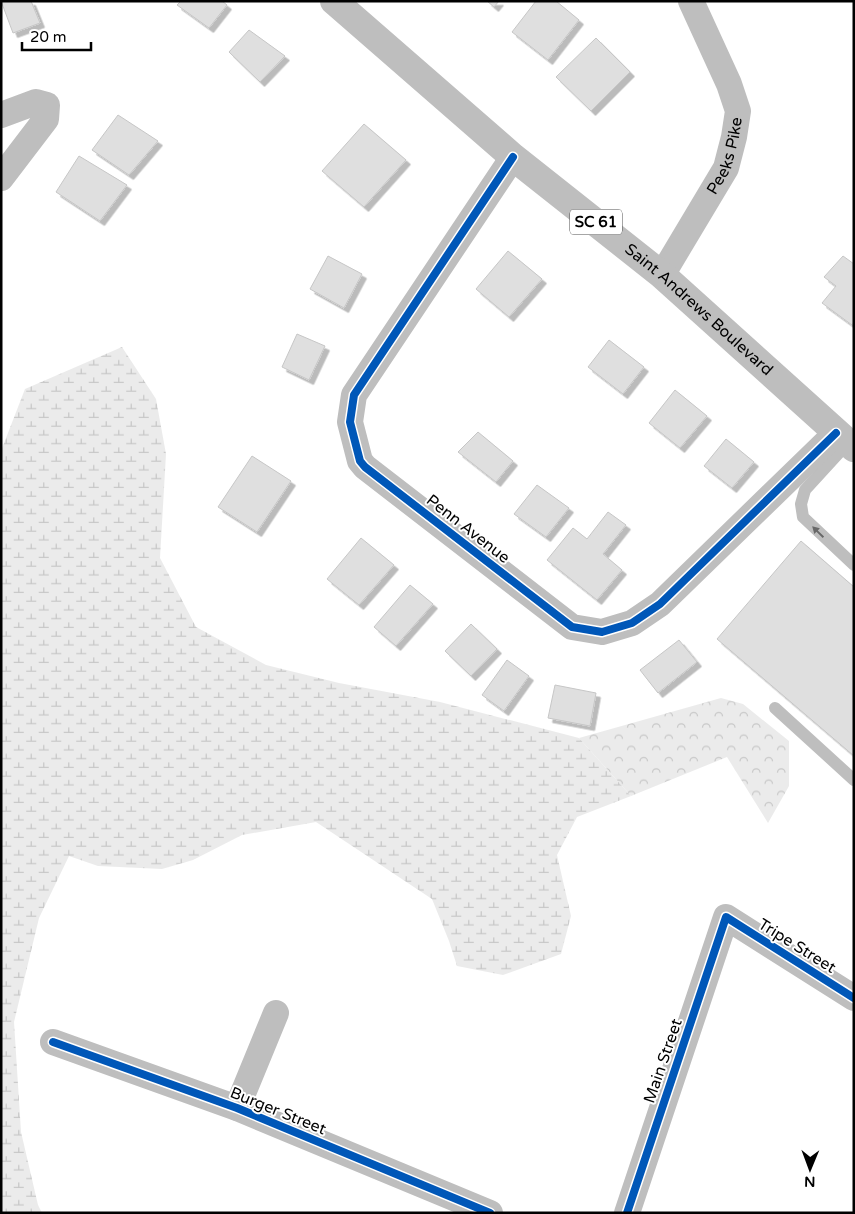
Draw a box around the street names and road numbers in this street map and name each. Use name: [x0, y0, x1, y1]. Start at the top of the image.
street label: Peeks Pike: [702, 116, 747, 198]
road number: SC 61: [570, 210, 622, 234]
street label: Saint Andrews Boulevard: [621, 239, 777, 380]
street label: Penn Avenue: [422, 490, 514, 568]
street label: Tripe Street: [754, 914, 840, 978]
street label: Main Street: [639, 1016, 687, 1106]
street label: Burger Street: [227, 1083, 329, 1139]

